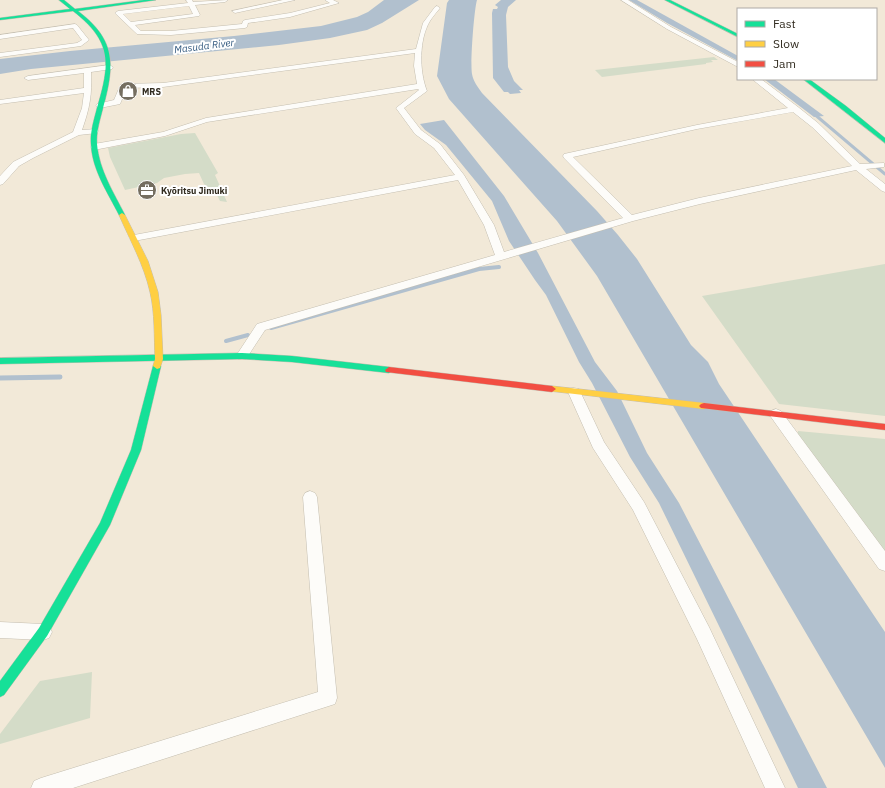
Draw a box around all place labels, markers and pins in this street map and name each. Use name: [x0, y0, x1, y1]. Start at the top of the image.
shop icon: MRS: [117, 80, 139, 102]
place label: MRS: [142, 86, 161, 97]
office icon: Kyōritsu Jimuki: [136, 179, 158, 201]
place label: Kyōritsu Jimuki: [161, 185, 228, 196]

